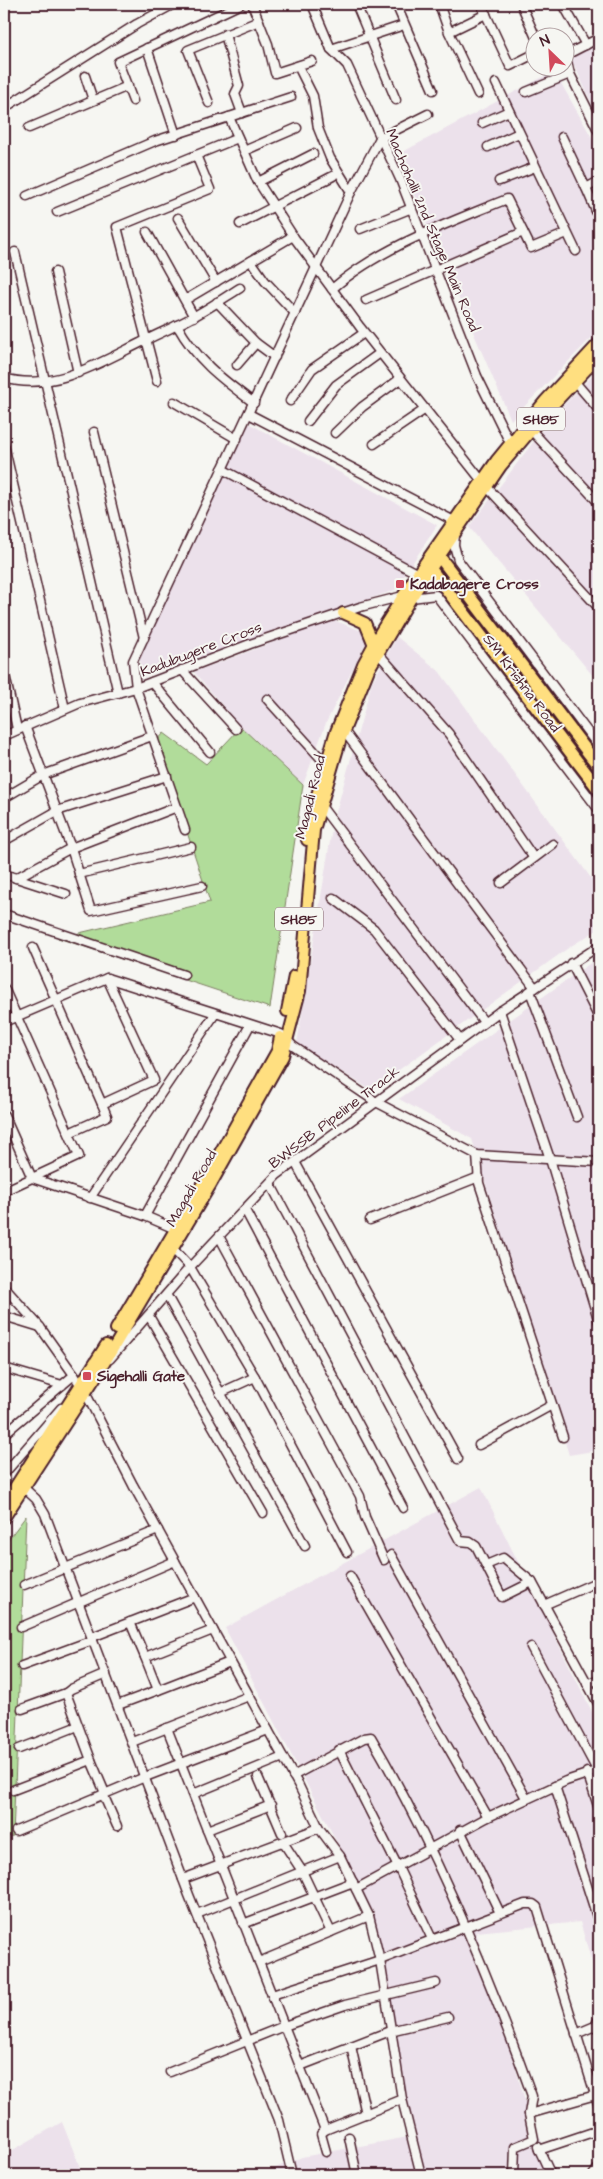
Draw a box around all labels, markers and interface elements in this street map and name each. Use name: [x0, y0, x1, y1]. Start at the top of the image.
north arrow: [526, 28, 576, 78]
text: N: [537, 30, 553, 52]
street label: Machohalli 2nd Stage Main Road: [379, 125, 485, 336]
road number: SH85: [517, 408, 565, 430]
place label: Kadabagere Cross: [410, 574, 539, 597]
marker: Kadabagere Cross: [394, 578, 406, 590]
street label: Kadubugere Cross: [137, 616, 266, 683]
street label: SM Krishna Road: [478, 630, 566, 737]
street label: Magadi Road: [290, 753, 332, 842]
road number: SH85: [275, 908, 323, 931]
street label: BWSSB Pipeline Track: [264, 1061, 404, 1174]
street label: Magadi Road: [161, 1146, 223, 1231]
place label: Sigehalli Gate: [96, 1366, 185, 1389]
marker: Sigehalli Gate: [81, 1370, 93, 1382]

